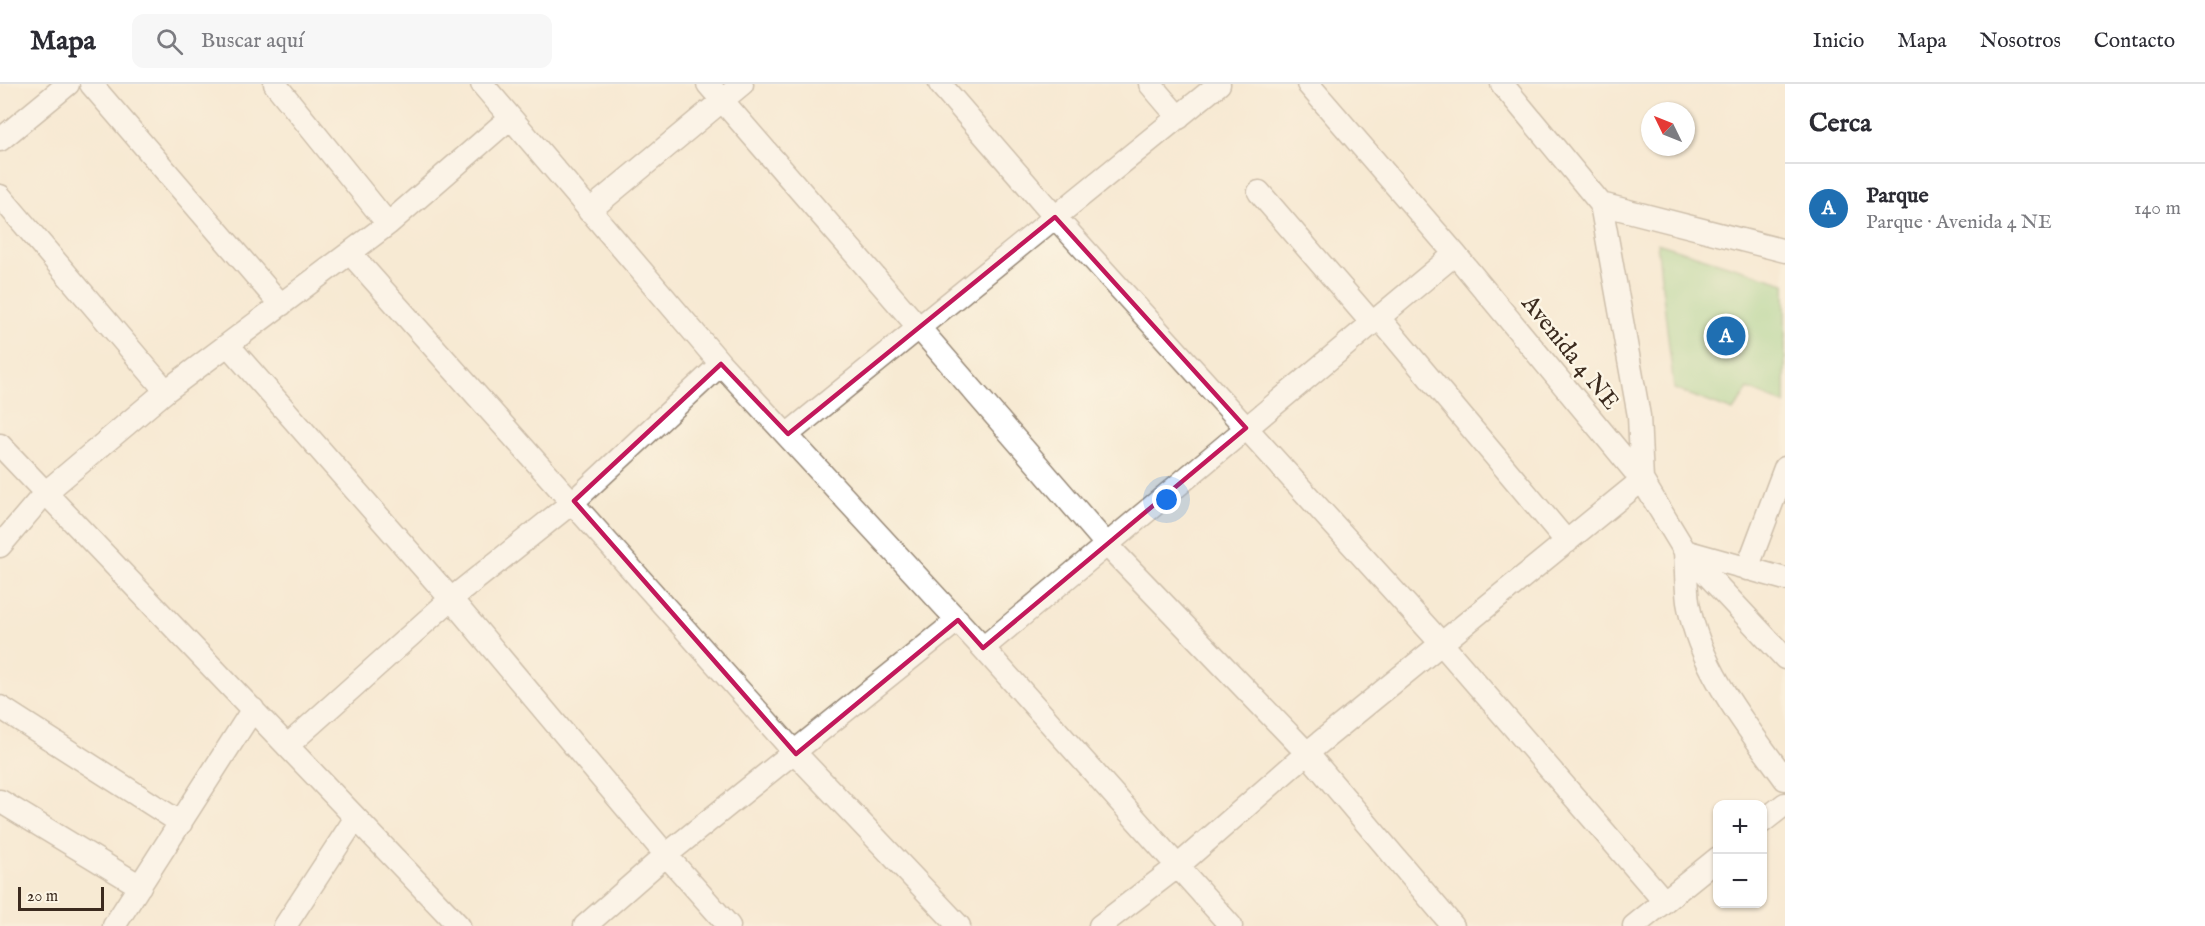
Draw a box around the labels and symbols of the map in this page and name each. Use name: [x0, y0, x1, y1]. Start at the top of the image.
north arrow: [1641, 102, 1695, 156]
street label: Avenida 4 NE: [1513, 288, 1626, 417]
pin: A: [1706, 314, 1746, 358]
your location: [1152, 485, 1181, 514]
scale bar: [18, 884, 104, 912]

